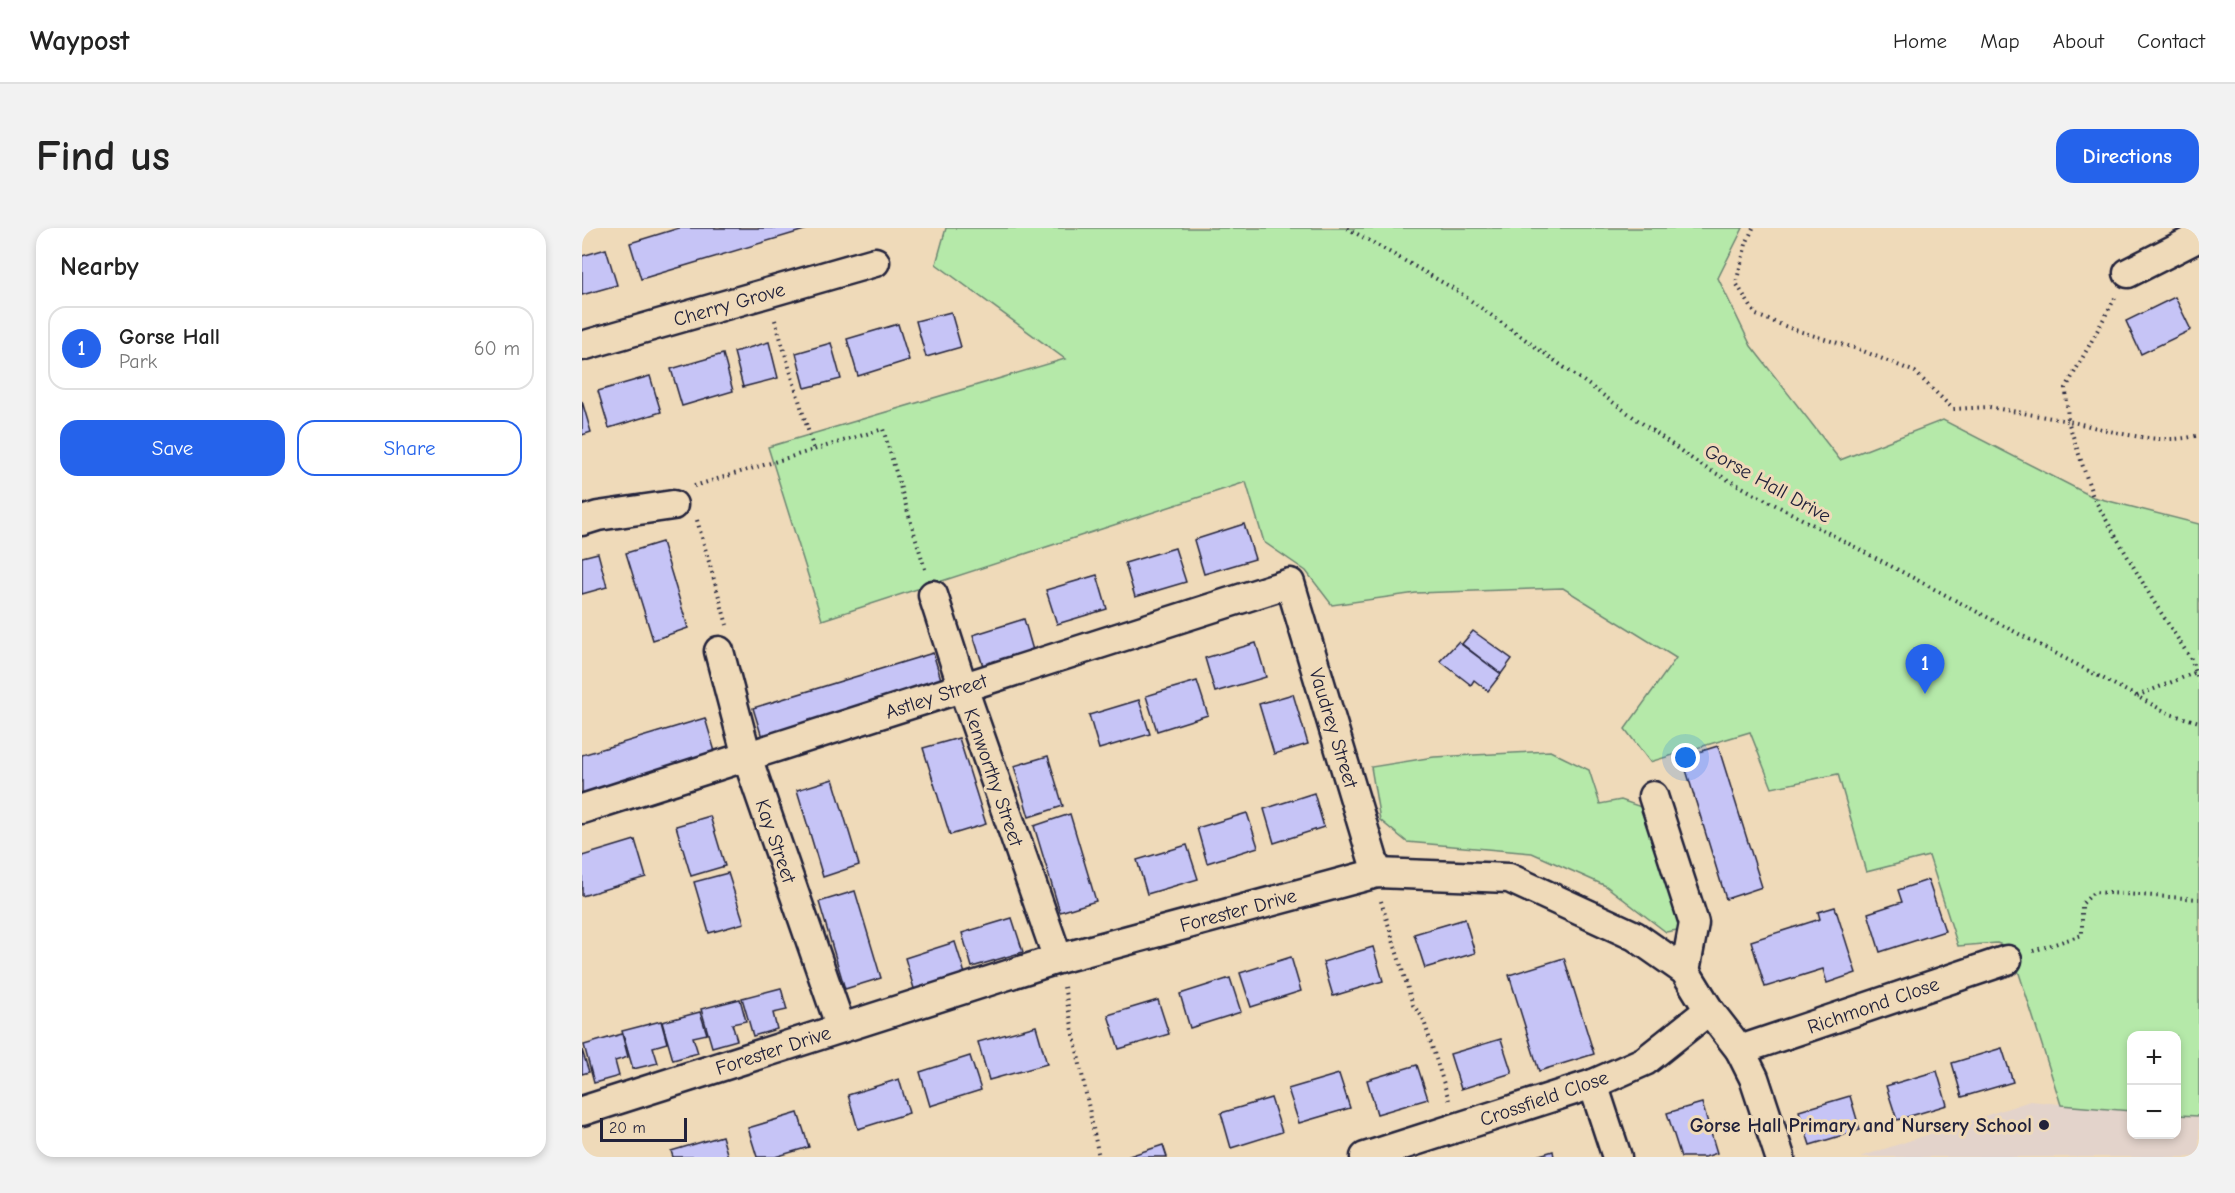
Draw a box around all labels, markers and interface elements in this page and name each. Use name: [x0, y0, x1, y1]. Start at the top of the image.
text: Waypost: [30, 25, 130, 57]
text: Home: [1893, 29, 1947, 53]
text: Map: [1980, 29, 2020, 53]
text: About: [2053, 29, 2104, 53]
text: Contact: [2137, 29, 2205, 53]
button: Directions: [2056, 129, 2199, 183]
text: Find us: [36, 132, 170, 181]
text: Nearby: [60, 252, 139, 282]
street label: Cherry Grove: [671, 278, 787, 331]
text: Gorse Hall: [119, 324, 220, 350]
text: 1: [78, 337, 85, 360]
text: 60 m: [474, 337, 520, 360]
text: Park: [119, 350, 157, 373]
button: Save: [60, 420, 285, 476]
button: Share: [297, 420, 522, 476]
street label: Gorse Hall Drive: [1700, 439, 1835, 528]
pin: 1: [1906, 644, 1944, 694]
street label: Vaudrey Street: [1304, 665, 1363, 792]
street label: Astley Street: [882, 669, 991, 724]
street label: Kenworthy Street: [959, 705, 1028, 850]
your location: [1671, 743, 1700, 772]
street label: Kay Street: [750, 796, 801, 887]
street label: Forester Drive: [1177, 884, 1299, 937]
street label: Richmond Close: [1804, 972, 1942, 1039]
street label: Forester Drive: [713, 1021, 834, 1080]
map controls: [2127, 1031, 2181, 1139]
button: +: [2127, 1031, 2181, 1085]
street label: Crossfield Close: [1477, 1066, 1611, 1131]
button: −: [2127, 1085, 2181, 1139]
place label: Gorse Hall Primary and Nursery School: [1690, 1114, 2032, 1137]
scale bar: [600, 1115, 687, 1142]
marker: Gorse Hall Primary and Nursery School: [2037, 1118, 2051, 1132]
text: 20 m: [609, 1119, 646, 1137]

